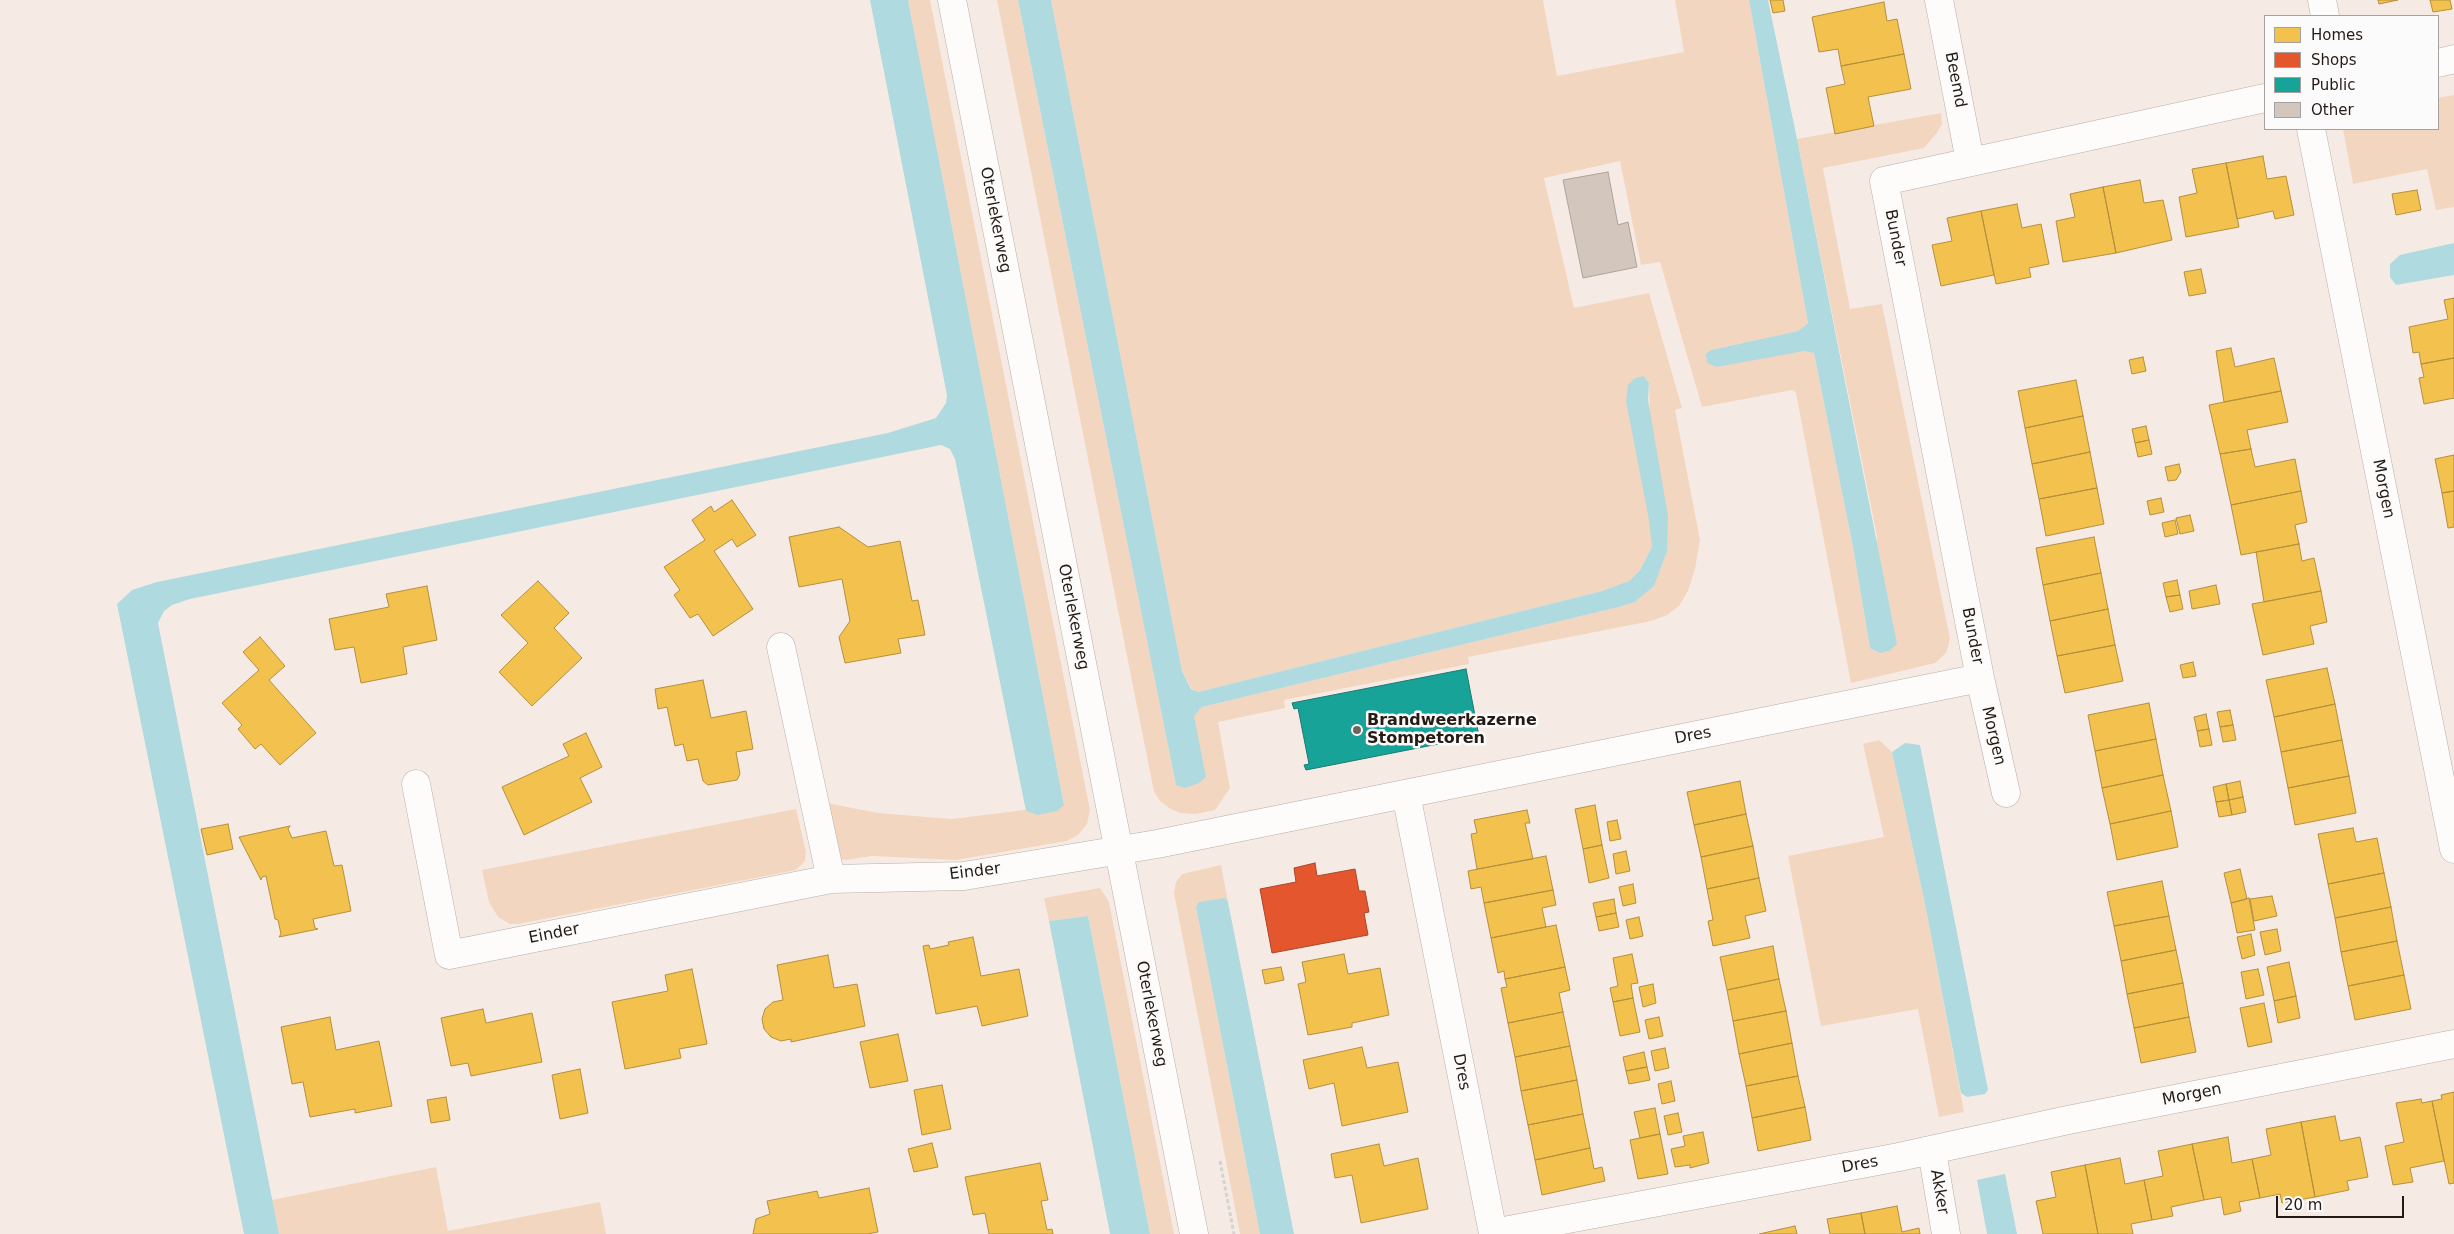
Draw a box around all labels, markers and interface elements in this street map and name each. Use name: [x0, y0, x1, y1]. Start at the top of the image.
legend: [2264, 15, 2439, 130]
text: Homes: [2311, 26, 2363, 44]
street label: Beemd: [1940, 50, 1970, 110]
text: Shops: [2311, 51, 2357, 69]
text: Public: [2311, 76, 2355, 94]
text: Other: [2311, 101, 2354, 119]
street label: Oterlekerweg: [975, 165, 1015, 275]
street label: Bunder: [1880, 208, 1910, 268]
street label: Morgen: [2368, 458, 2398, 520]
street label: Oterlekerweg: [1053, 562, 1093, 672]
street label: Bunder: [1957, 606, 1987, 666]
street label: Morgen: [1977, 705, 2009, 767]
place label: Brandweerkazerne Stompetoren: [1367, 711, 1537, 749]
street label: Dres: [1673, 723, 1713, 749]
marker: Brandweerkazerne Stompetoren: [1351, 724, 1363, 736]
street label: Einder: [948, 859, 1002, 885]
street label: Einder: [527, 920, 581, 948]
street label: Oterlekerweg: [1131, 959, 1171, 1069]
street label: Dres: [1448, 1052, 1474, 1092]
street label: Morgen: [2161, 1080, 2223, 1110]
street label: Dres: [1840, 1152, 1880, 1178]
street label: Akker: [1926, 1168, 1952, 1216]
scale bar: [2279, 1186, 2406, 1218]
text: 20 m: [2284, 1196, 2322, 1214]

